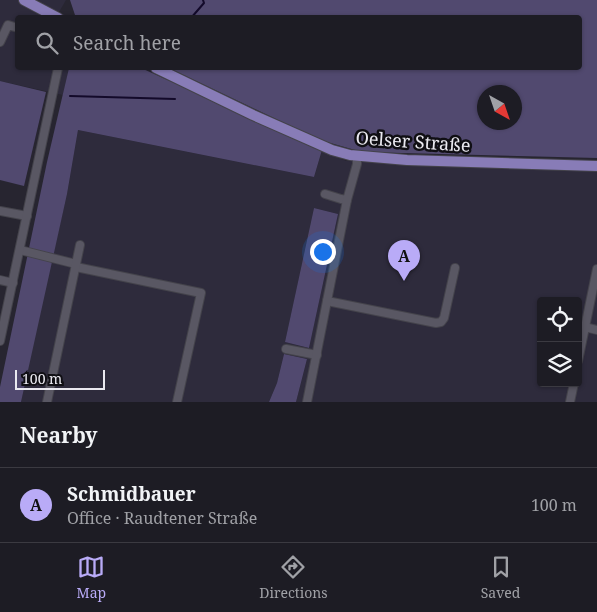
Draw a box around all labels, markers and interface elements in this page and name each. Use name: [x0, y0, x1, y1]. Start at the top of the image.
search box: [15, 15, 582, 70]
icon: search: [33, 29, 61, 57]
text: Search here: [73, 30, 181, 56]
north arrow: [477, 85, 522, 130]
street label: Oelser Straße: [355, 125, 471, 157]
your location: [310, 239, 336, 265]
pin: A: [388, 240, 420, 281]
map controls: [537, 297, 582, 387]
button: locate: [537, 297, 582, 342]
button: layers: [537, 342, 582, 387]
scale bar: [15, 367, 105, 390]
text: 100 m: [22, 369, 62, 388]
text: Nearby: [20, 421, 98, 449]
text: Schmidbauer: [67, 481, 196, 507]
text: A: [30, 494, 42, 516]
text: 100 m: [531, 494, 577, 516]
text: Office · Raudtener Straße: [67, 507, 257, 529]
tab: Map: [77, 553, 106, 602]
tab: Directions: [259, 553, 328, 602]
tab: Saved: [481, 553, 520, 602]

